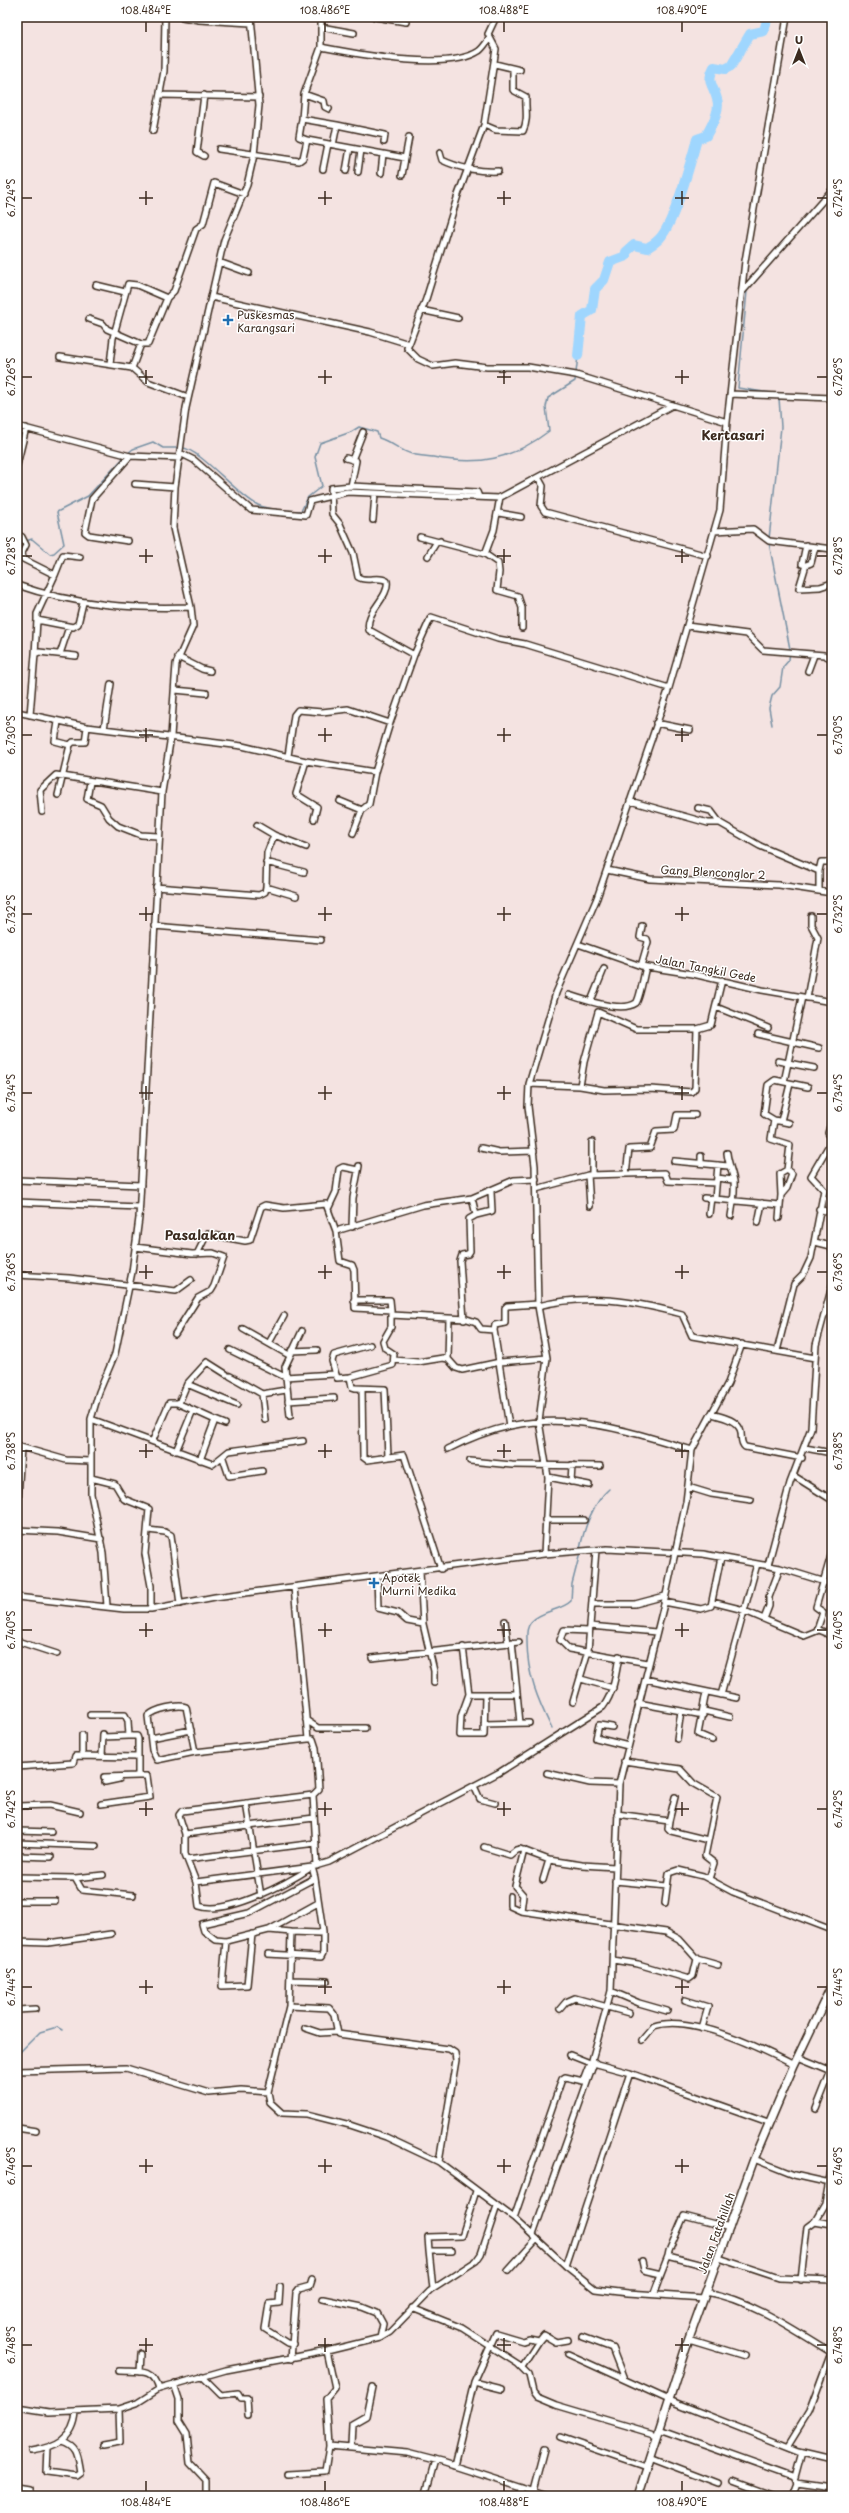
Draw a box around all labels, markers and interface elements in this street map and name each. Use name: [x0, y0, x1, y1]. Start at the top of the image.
text: 108.484°E: [121, 2, 171, 17]
text: 108.486°E: [300, 2, 350, 17]
text: 108.488°E: [479, 2, 529, 17]
text: 108.490°E: [657, 2, 707, 17]
north arrow: [779, 30, 819, 70]
text: U: [795, 31, 803, 48]
text: 6.724°S: [3, 179, 18, 217]
text: 6.724°S: [830, 179, 845, 217]
place label: Puskesmas Karangsari: [237, 306, 295, 336]
marker: Puskesmas Karangsari: [222, 314, 234, 326]
text: 6.726°S: [3, 357, 18, 397]
text: 6.726°S: [830, 357, 845, 397]
district label: Kertasari: [702, 425, 765, 444]
text: 6.728°S: [3, 537, 18, 575]
text: 6.728°S: [830, 537, 845, 575]
text: 6.730°S: [3, 715, 18, 755]
text: 6.730°S: [830, 715, 845, 755]
street label: Gang Blenconglor 2: [660, 861, 766, 883]
text: 6.732°S: [3, 895, 18, 933]
text: 6.732°S: [830, 895, 845, 933]
street label: Jalan Tangkil Gede: [654, 950, 758, 986]
text: 6.734°S: [3, 1074, 18, 1112]
text: 6.734°S: [830, 1074, 845, 1112]
district label: Pasalakan: [165, 1225, 235, 1244]
text: 6.736°S: [3, 1253, 18, 1291]
text: 6.736°S: [830, 1253, 845, 1291]
text: 6.738°S: [3, 1432, 18, 1470]
text: 6.738°S: [830, 1432, 845, 1470]
place label: Apotek Murni Medika: [382, 1569, 456, 1599]
marker: Apotek Murni Medika: [369, 1578, 379, 1588]
text: 6.740°S: [3, 1610, 18, 1650]
text: 6.740°S: [830, 1610, 845, 1650]
text: 6.742°S: [3, 1790, 18, 1828]
text: 6.742°S: [830, 1790, 845, 1828]
text: 6.744°S: [3, 1968, 18, 2006]
text: 6.744°S: [830, 1968, 845, 2006]
text: 6.746°S: [3, 2147, 18, 2185]
text: 6.746°S: [830, 2147, 845, 2185]
street label: Jalan Fatahillah: [693, 2190, 739, 2276]
text: 6.748°S: [3, 2326, 18, 2364]
text: 6.748°S: [830, 2326, 845, 2364]
text: 108.484°E: [121, 2494, 171, 2509]
text: 108.486°E: [300, 2494, 350, 2509]
text: 108.488°E: [479, 2494, 529, 2509]
text: 108.490°E: [657, 2494, 707, 2509]

